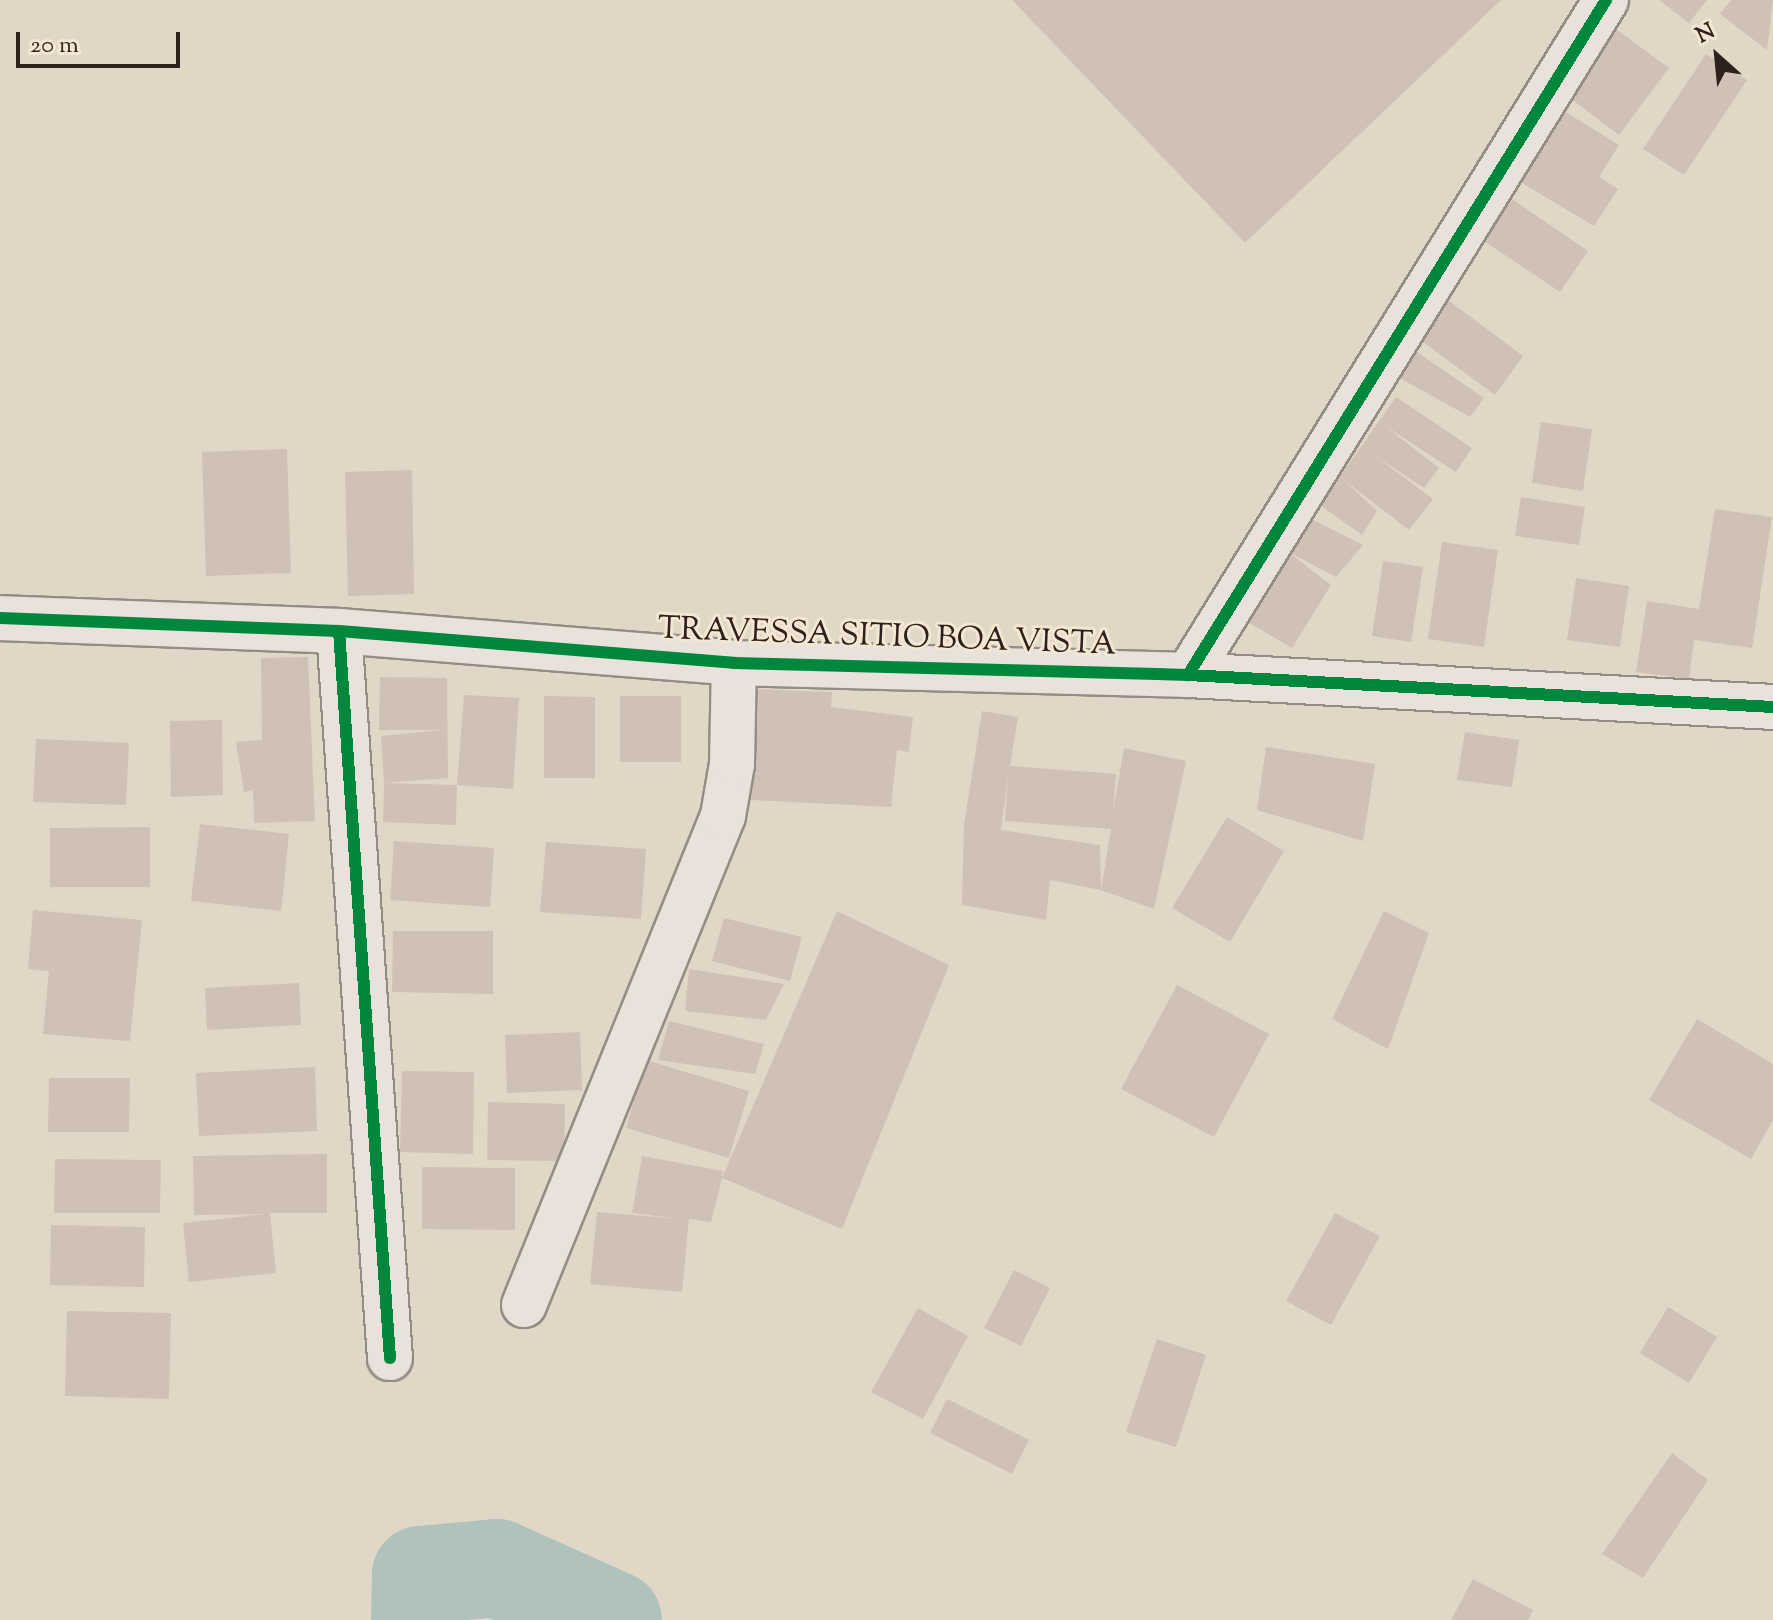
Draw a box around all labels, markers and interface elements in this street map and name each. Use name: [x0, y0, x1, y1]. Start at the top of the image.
scale bar: [20, 16, 184, 66]
north arrow: [1677, 16, 1757, 96]
text: N: [1691, 16, 1721, 53]
text: 20 m: [30, 29, 79, 63]
street label: TRAVESSA SITIO BOA VISTA: [657, 611, 1117, 665]

